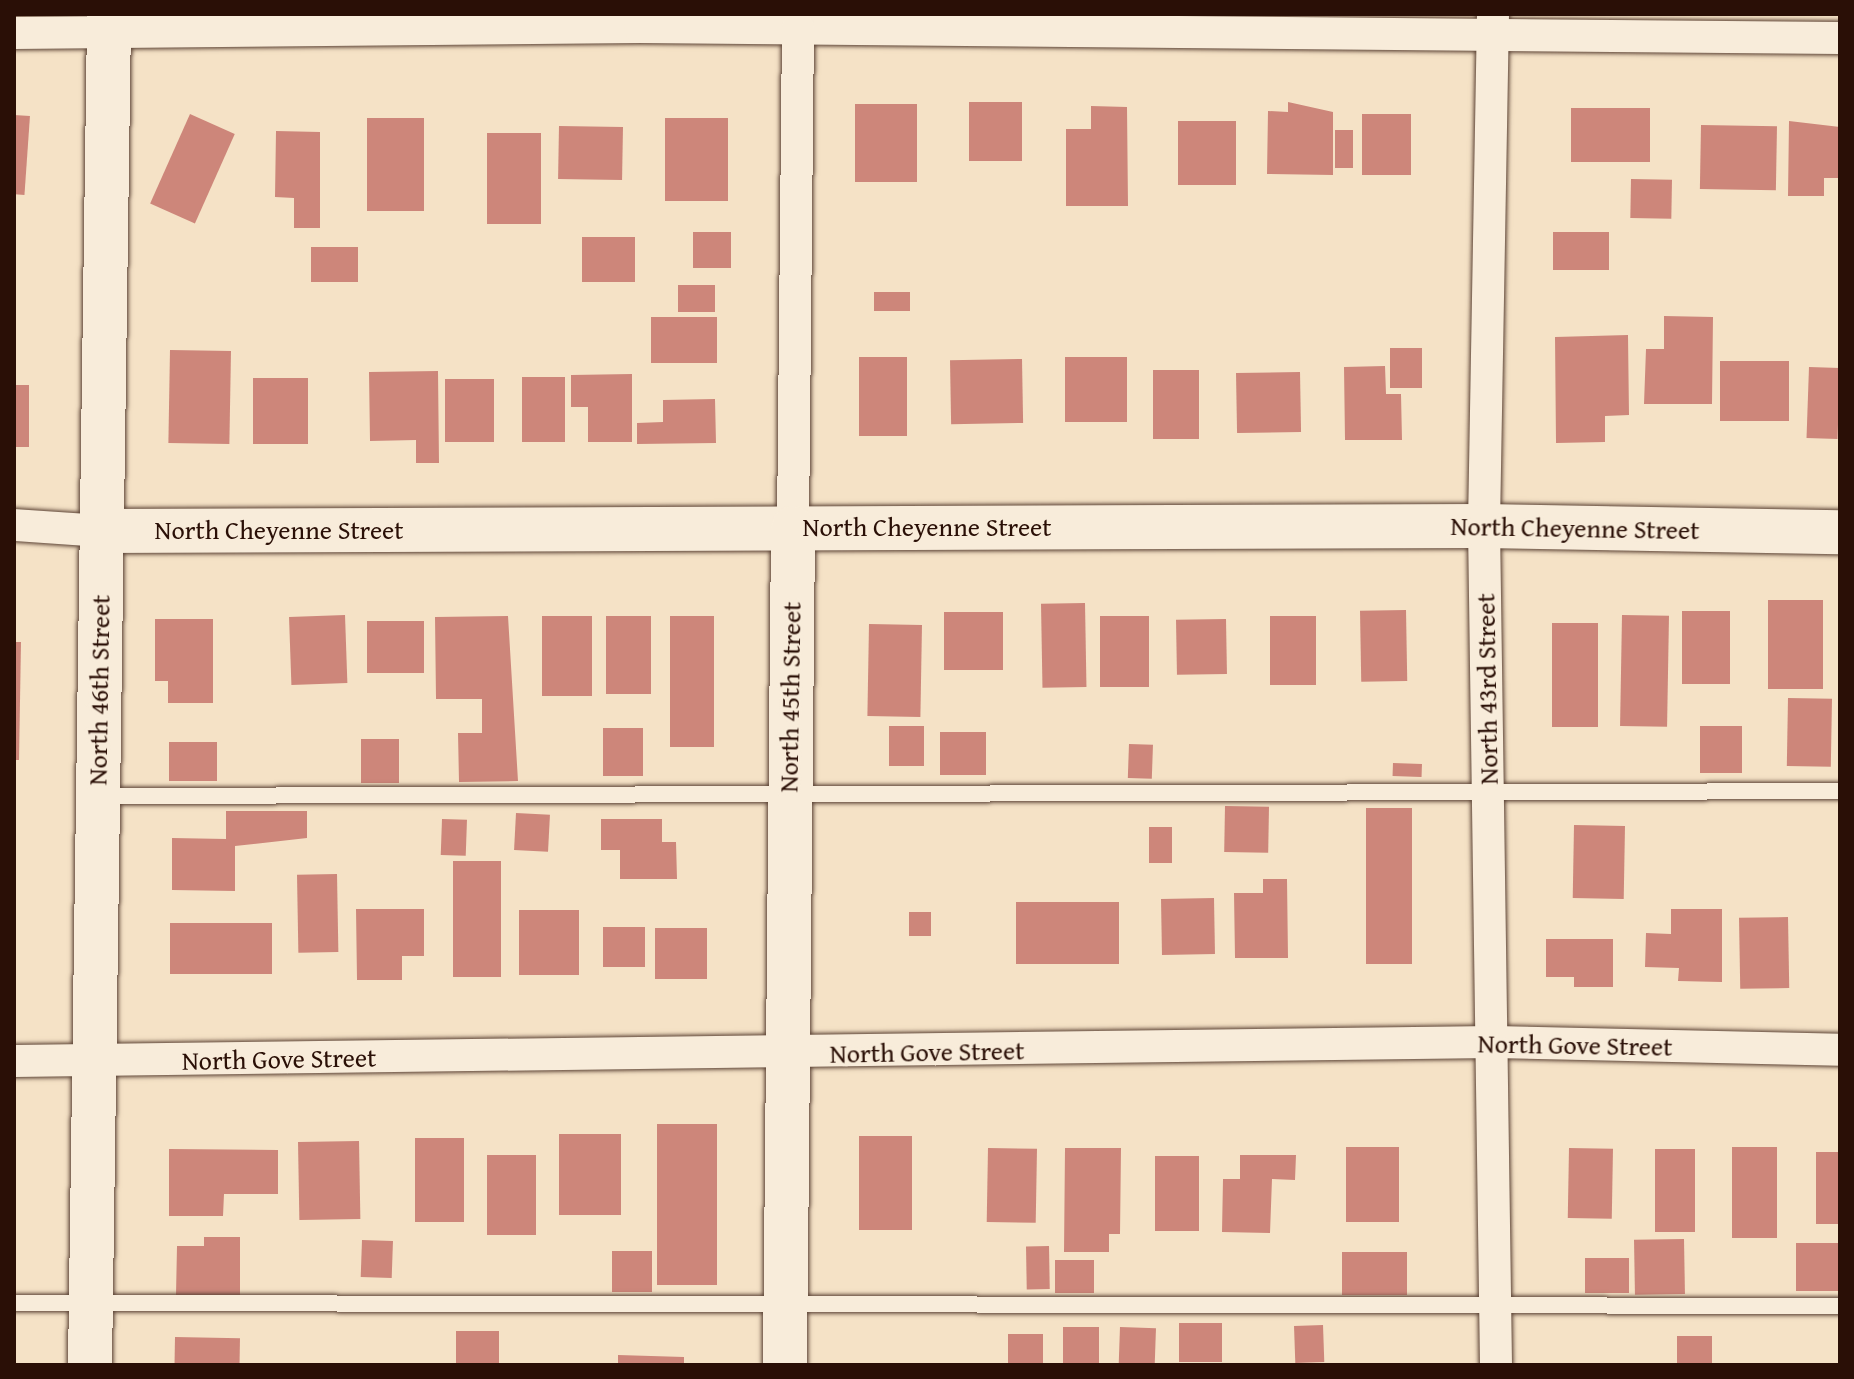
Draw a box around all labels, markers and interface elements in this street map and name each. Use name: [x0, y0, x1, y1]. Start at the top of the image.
street label: North Cheyenne Street: [1450, 510, 1700, 546]
street label: North Cheyenne Street: [803, 511, 1051, 543]
street label: North Cheyenne Street: [155, 514, 403, 546]
street label: North 43rd Street: [1470, 593, 1504, 785]
street label: North 46th Street: [82, 594, 116, 786]
street label: North 45th Street: [773, 601, 807, 793]
street label: North Gove Street: [1477, 1028, 1673, 1062]
street label: North Gove Street: [829, 1035, 1025, 1069]
street label: North Gove Street: [181, 1042, 377, 1076]

